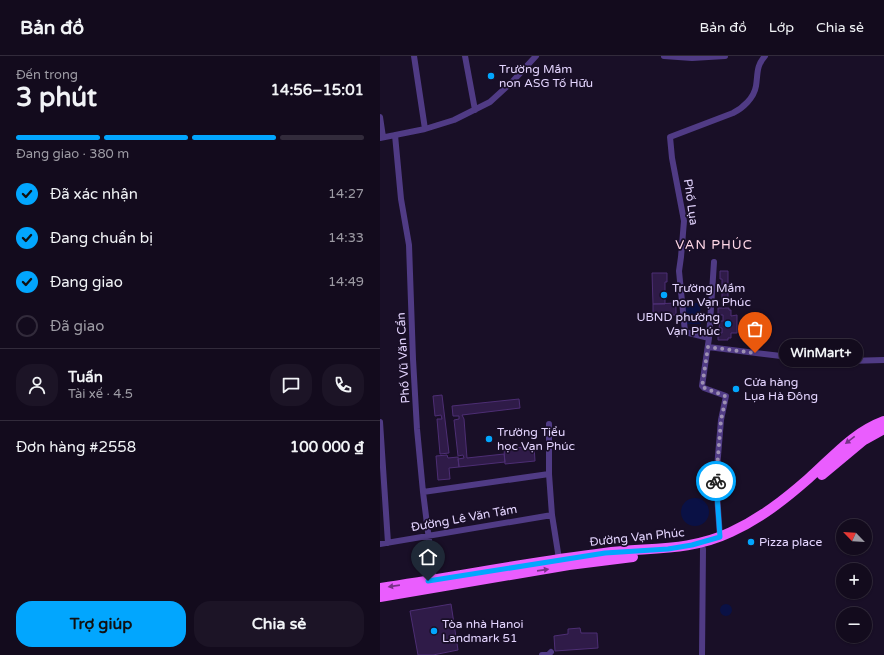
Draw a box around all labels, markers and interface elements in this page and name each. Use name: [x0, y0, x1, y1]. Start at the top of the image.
text: Bản đồ: [20, 17, 84, 39]
text: Bản đồ: [700, 19, 747, 36]
text: Lớp: [769, 19, 794, 36]
text: Chia sẻ: [816, 19, 864, 36]
place label: Trường Mầm non ASG Tố Hữu: [499, 62, 593, 90]
text: Đến trong: [16, 67, 78, 83]
marker: Trường Mầm non ASG Tố Hữu: [486, 71, 496, 81]
text: 14:56–15:01: [271, 81, 364, 99]
text: 3 phút: [16, 82, 97, 113]
text: Đang giao · 380 m: [16, 146, 129, 162]
street label: Phố Lụa: [681, 178, 701, 226]
icon: check: [16, 183, 38, 205]
text: Đã xác nhận: [50, 185, 138, 203]
text: 14:27: [328, 186, 364, 202]
icon: check: [16, 227, 38, 249]
text: Đang chuẩn bị: [50, 229, 153, 247]
text: 14:33: [328, 230, 364, 246]
district label: VẠN PHÚC: [675, 237, 753, 253]
icon: check: [16, 271, 38, 293]
text: Đang giao: [50, 273, 123, 291]
text: 14:49: [328, 274, 364, 290]
place label: Trường Mầm non Vạn Phúc: [672, 281, 751, 309]
marker: Trường Mầm non Vạn Phúc: [659, 290, 669, 300]
place label: UBND phường Vạn Phúc: [636, 310, 720, 338]
street label: Phố Vũ Văn Cẩn: [394, 312, 412, 404]
pin: [738, 312, 772, 353]
text: Đã giao: [50, 317, 104, 335]
icon: bag: [744, 318, 766, 340]
marker: UBND phường Vạn Phúc: [723, 319, 733, 329]
callout: WinMart+: [779, 339, 863, 367]
text: WinMart+: [790, 345, 852, 361]
button: person: [16, 364, 58, 406]
button: chat: [270, 364, 312, 406]
button: phone: [322, 364, 364, 406]
text: Tuấn: [68, 368, 103, 386]
place label: Cửa hàng Lụa Hà Đông: [744, 375, 818, 403]
marker: Cửa hàng Lụa Hà Đông: [731, 384, 741, 394]
text: Tài xế · 4.5: [68, 386, 133, 402]
place label: Trường Tiểu học Vạn Phúc: [497, 425, 575, 453]
marker: Trường Tiểu học Vạn Phúc: [484, 434, 494, 444]
one-way arrow: [845, 436, 856, 444]
text: Đơn hàng #2558: [16, 438, 136, 456]
text: 100 000 ₫: [290, 438, 364, 456]
courier: [696, 461, 736, 501]
icon: bike: [705, 470, 727, 492]
street label: Đường Lê Văn Tám: [410, 502, 518, 534]
north arrow: [836, 519, 872, 555]
map controls: [836, 519, 872, 643]
street label: Đường Vạn Phúc: [589, 525, 685, 549]
place label: Pizza place: [759, 535, 822, 549]
marker: Pizza place: [746, 537, 756, 547]
pin: [411, 540, 445, 581]
icon: home: [417, 546, 439, 568]
button: +: [836, 563, 872, 599]
one-way arrow: [537, 567, 549, 573]
one-way arrow: [388, 583, 400, 589]
button: Trợ giúp: [16, 601, 186, 647]
button: Chia sẻ: [194, 601, 364, 647]
button: −: [836, 607, 872, 643]
place label: Tòa nhà Hanoi Landmark 51: [442, 617, 524, 645]
marker: Tòa nhà Hanoi Landmark 51: [429, 626, 439, 636]

